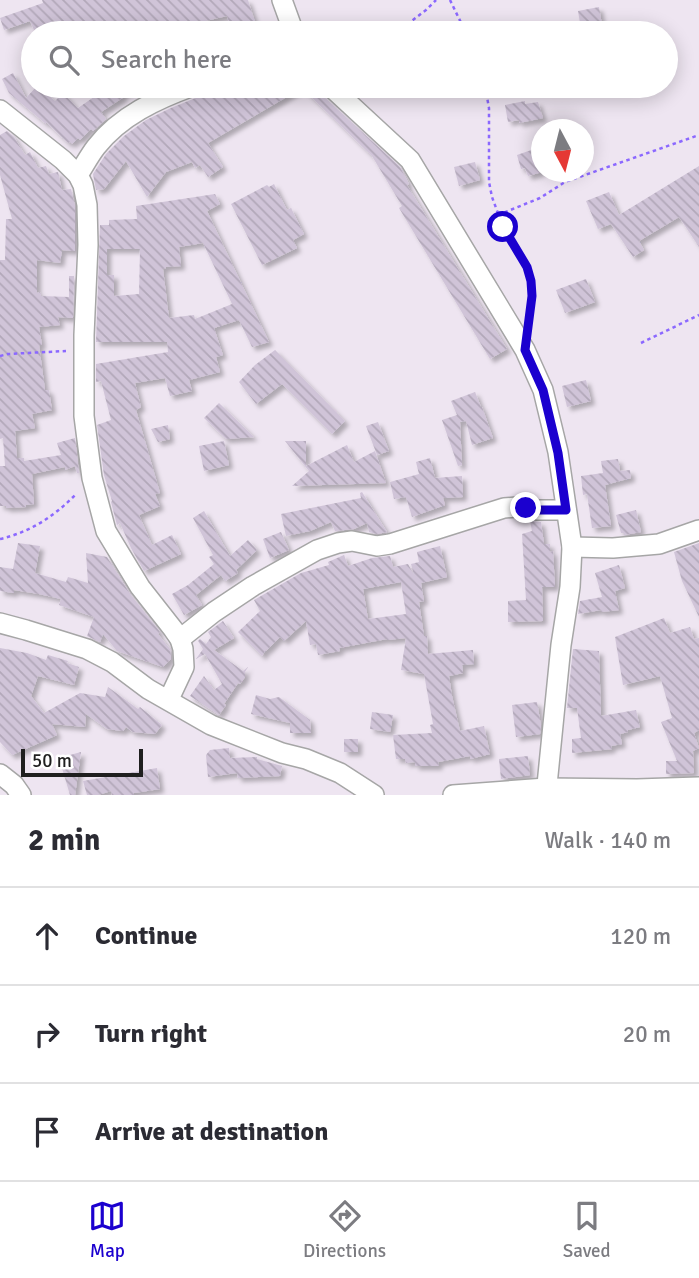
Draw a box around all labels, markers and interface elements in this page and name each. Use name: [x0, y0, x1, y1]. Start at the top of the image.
search box: [21, 21, 678, 98]
icon: search: [45, 41, 83, 79]
text: Search here: [101, 44, 232, 76]
north arrow: [531, 119, 594, 182]
route start: [487, 211, 518, 242]
route end: [510, 492, 541, 523]
scale bar: [21, 746, 144, 778]
text: 50 m: [32, 749, 72, 773]
text: 2 min: [28, 822, 100, 859]
text: Walk · 140 m: [545, 826, 671, 855]
icon: ahead: [28, 917, 66, 955]
text: Continue: [95, 920, 197, 952]
text: 120 m: [610, 922, 671, 951]
icon: right: [28, 1015, 66, 1053]
text: Turn right: [95, 1018, 207, 1050]
text: 20 m: [623, 1020, 671, 1049]
icon: arrive: [28, 1113, 66, 1151]
text: Arrive at destination: [95, 1116, 328, 1148]
tab: Map: [88, 1197, 126, 1263]
tab: Directions: [303, 1197, 386, 1263]
tab: Saved: [563, 1197, 611, 1263]

